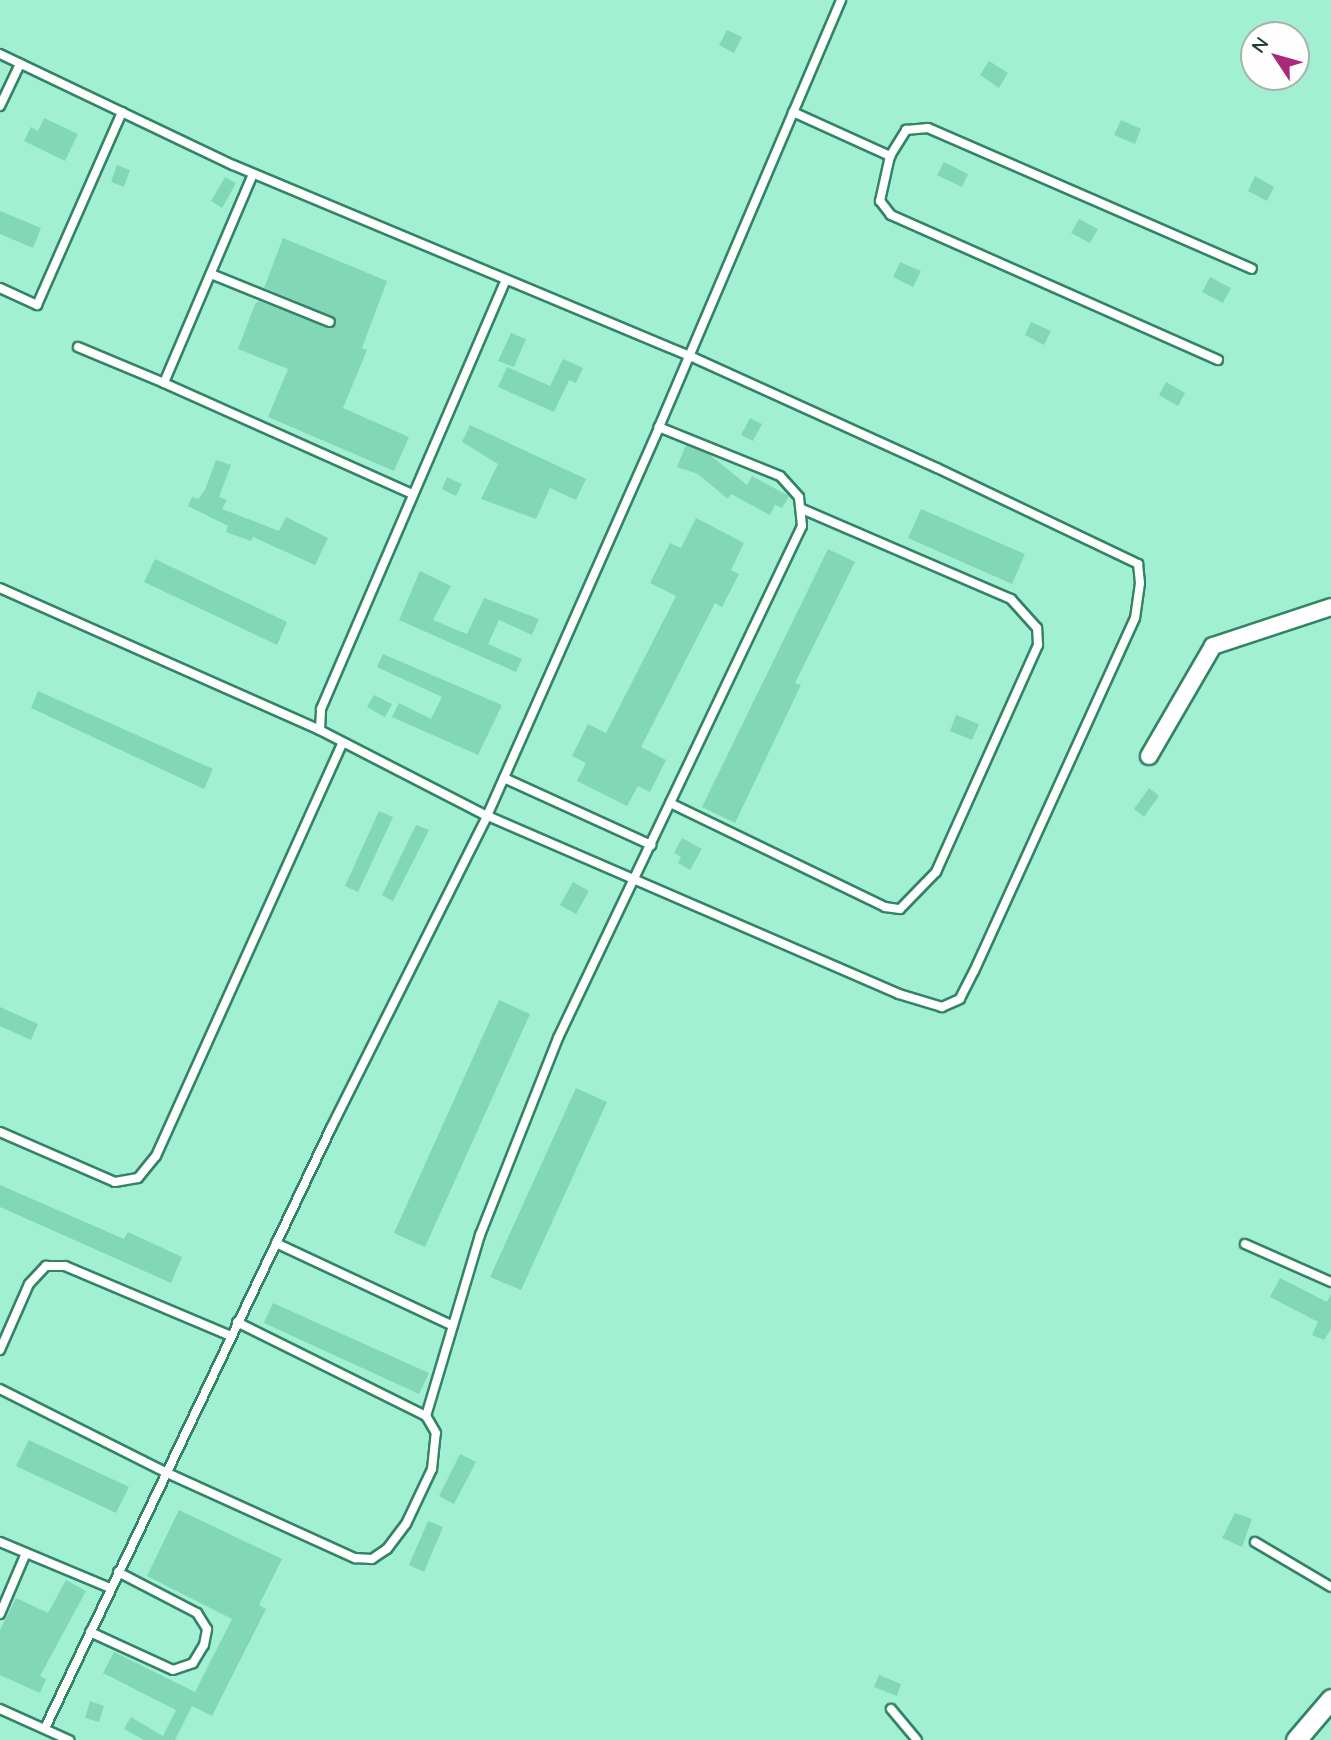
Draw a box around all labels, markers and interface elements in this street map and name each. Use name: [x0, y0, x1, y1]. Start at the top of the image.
north arrow: [1240, 21, 1310, 91]
text: N: [1246, 32, 1273, 58]

